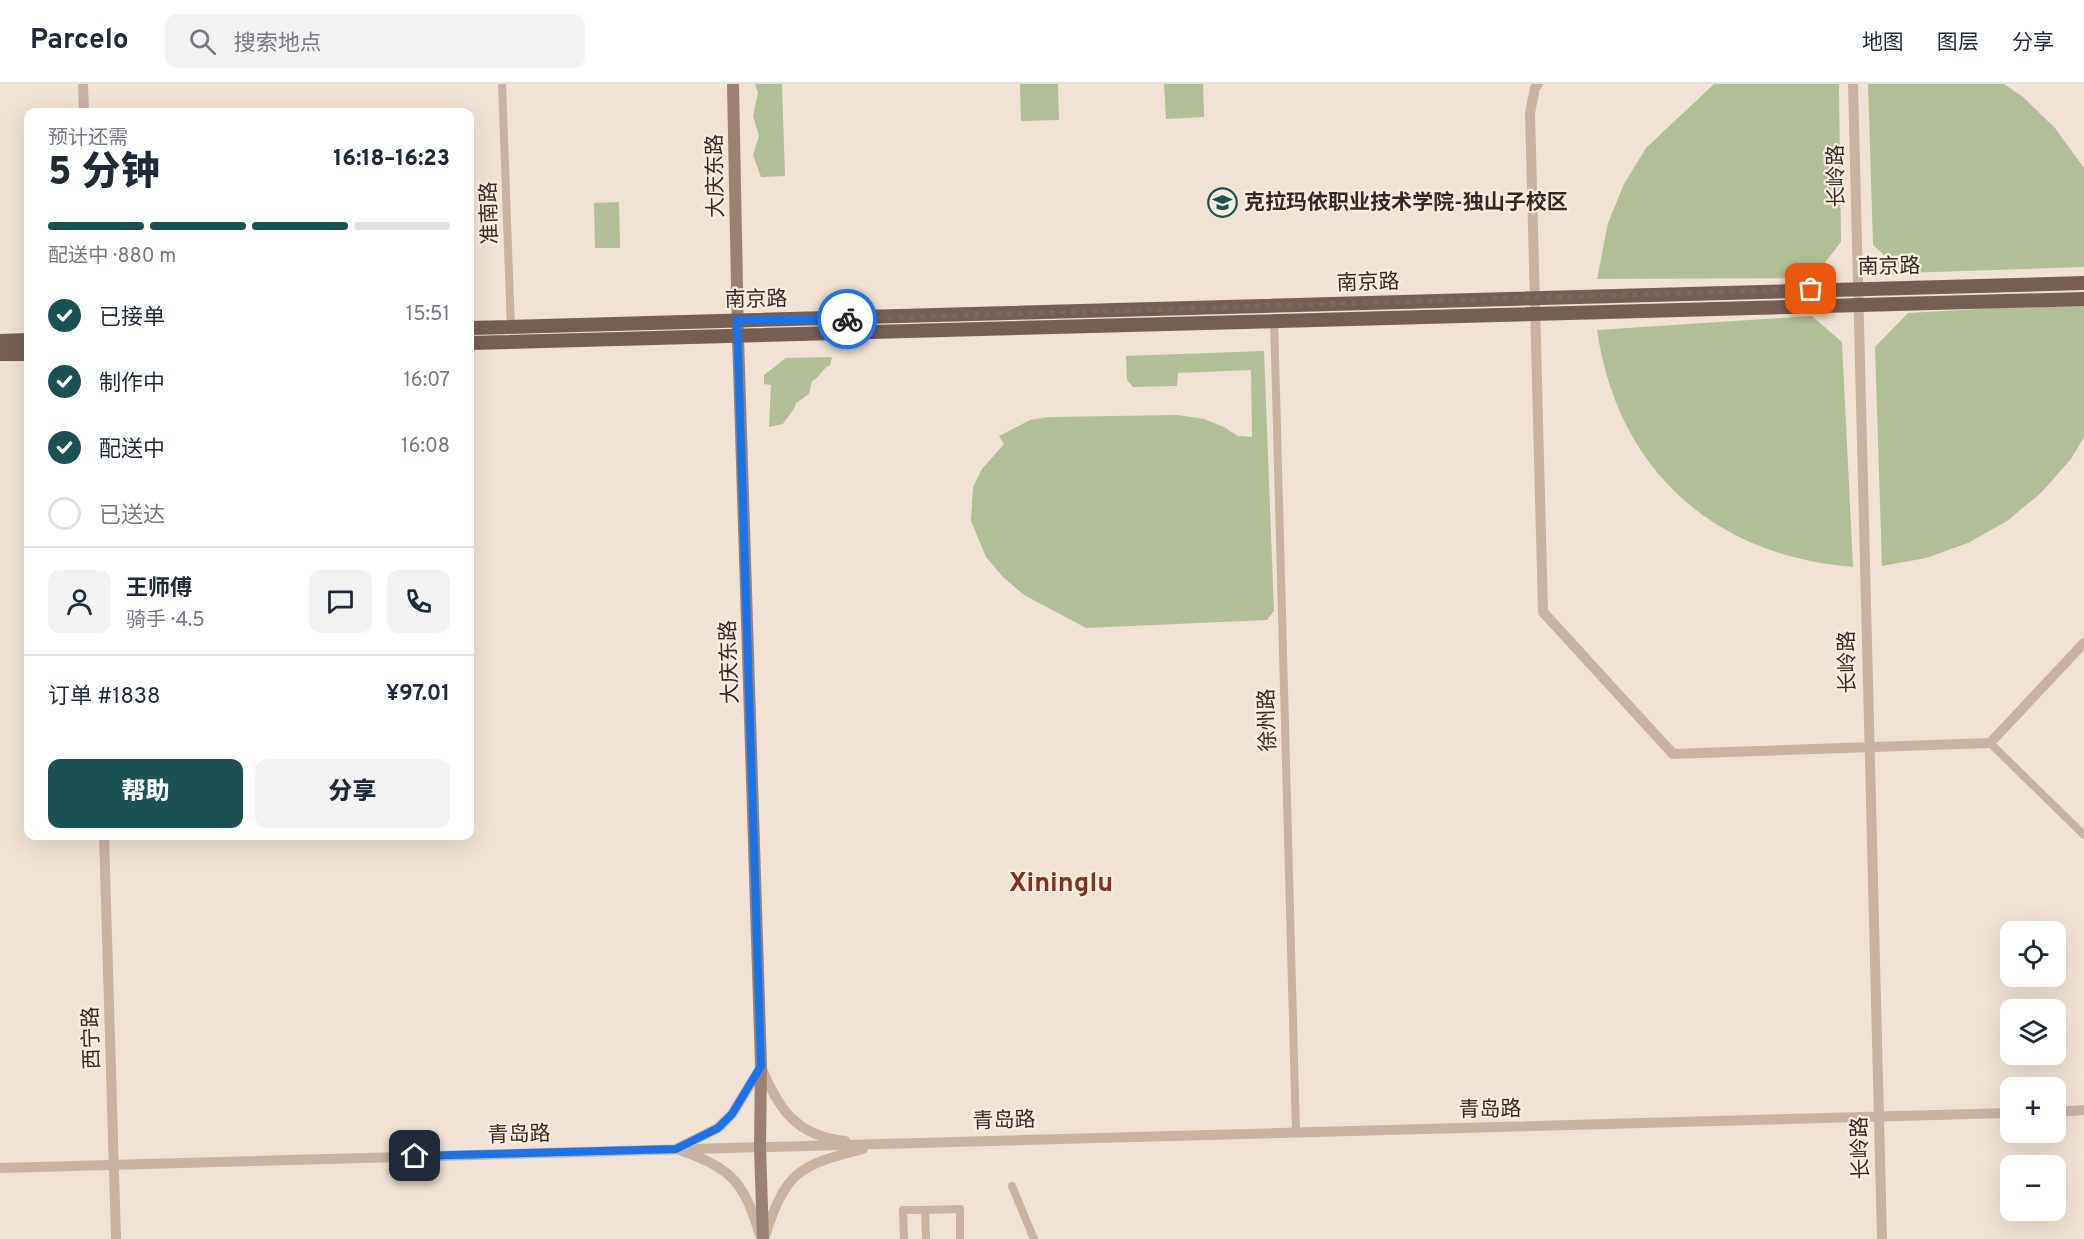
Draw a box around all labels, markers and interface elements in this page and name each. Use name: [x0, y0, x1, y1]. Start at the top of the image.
search box: [165, 14, 585, 68]
text: Parcelo: [30, 23, 129, 59]
icon: search: [186, 25, 219, 58]
text: 地图: [1862, 30, 1904, 57]
text: 图层: [1937, 30, 1979, 57]
text: 分享: [2012, 30, 2054, 57]
text: 搜索地点: [234, 31, 322, 58]
text: 预计还需: [48, 126, 128, 152]
street label: 大庆东路: [702, 134, 731, 218]
street label: 长岭路: [1823, 144, 1852, 208]
text: 16:18–16:23: [333, 146, 450, 173]
text: 5 分钟: [48, 150, 160, 199]
street label: 准南路: [476, 181, 505, 245]
school or university icon: 克拉玛依职业技术学院-独山子校区: [1207, 186, 1239, 218]
place label: 克拉玛依职业技术学院-独山子校区: [1244, 190, 1568, 217]
text: 配送中 · 880 m: [48, 244, 176, 270]
street label: 南京路: [1857, 253, 1921, 282]
pin: [1785, 263, 1836, 314]
street label: 南京路: [1336, 269, 1400, 298]
icon: bag: [1794, 272, 1827, 305]
street label: 南京路: [724, 286, 788, 315]
courier: [817, 289, 877, 349]
icon: check: [48, 299, 81, 332]
text: 15:51: [406, 302, 450, 328]
icon: bike: [831, 303, 864, 336]
text: 已接单: [99, 305, 165, 332]
icon: check: [48, 365, 81, 398]
text: 16:07: [403, 368, 450, 394]
text: 制作中: [99, 371, 165, 398]
icon: check: [48, 431, 81, 464]
text: 16:08: [401, 434, 450, 460]
text: 配送中: [99, 437, 165, 464]
text: 已送达: [99, 503, 165, 530]
button: person: [48, 570, 111, 633]
button: chat: [309, 570, 372, 633]
button: phone: [387, 570, 450, 633]
text: 王师傅: [126, 576, 192, 603]
text: 骑手 · 4.5: [126, 608, 205, 634]
street label: 大庆东路: [716, 620, 745, 704]
street label: 长岭路: [1834, 630, 1863, 694]
text: ¥97.01: [386, 681, 450, 708]
text: 订单 #1838: [48, 684, 161, 711]
street label: 徐州路: [1254, 688, 1283, 752]
button: 帮助: [48, 759, 243, 828]
button: 分享: [255, 759, 450, 828]
district label: Xininglu: [1009, 867, 1113, 901]
map controls: [2000, 921, 2066, 1221]
button: locate: [2000, 921, 2066, 987]
button: layers: [2000, 999, 2066, 1065]
street label: 西宁路: [78, 1006, 107, 1070]
button: +: [2000, 1077, 2066, 1143]
street label: 青岛路: [1458, 1096, 1522, 1125]
street label: 青岛路: [972, 1107, 1036, 1136]
street label: 长岭路: [1847, 1116, 1876, 1180]
street label: 青岛路: [487, 1121, 551, 1150]
pin: [389, 1130, 440, 1181]
icon: home: [398, 1139, 431, 1172]
button: −: [2000, 1155, 2066, 1221]

